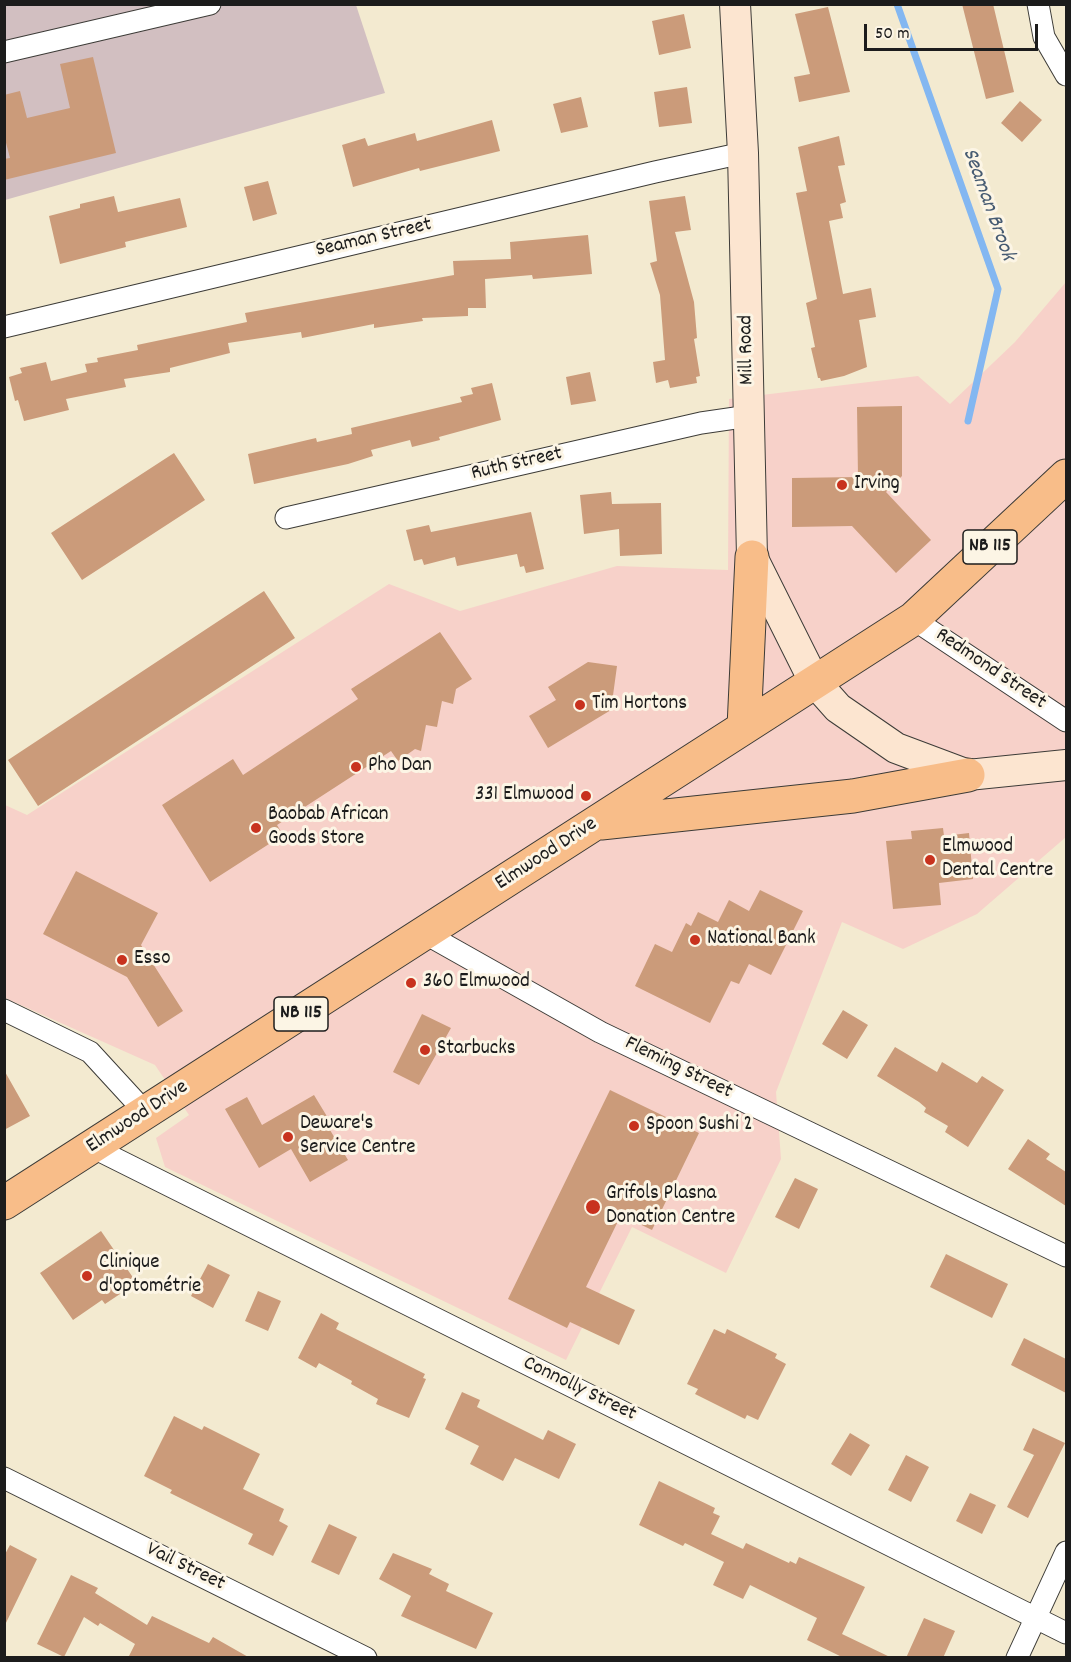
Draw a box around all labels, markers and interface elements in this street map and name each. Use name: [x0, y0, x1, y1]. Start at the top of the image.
scale bar: [867, 12, 1041, 50]
text: 50 m: [875, 22, 910, 47]
water label: Seaman Brook: [954, 145, 1020, 265]
street label: Seaman Street: [314, 213, 434, 265]
street label: Mill Road: [735, 315, 761, 385]
street label: Ruth Street: [469, 442, 565, 488]
place label: Irving: [854, 472, 900, 498]
marker: Irving: [835, 478, 849, 492]
road number: NB 115: [963, 530, 1017, 564]
street label: Redmond Street: [930, 624, 1050, 716]
place label: Tim Hortons: [592, 692, 687, 718]
marker: Tim Hortons: [573, 698, 587, 712]
place label: Pho Dan: [368, 754, 432, 780]
marker: Pho Dan: [349, 760, 363, 774]
place label: 331 Elmwood: [475, 783, 574, 809]
marker: 331 Elmwood: [579, 789, 593, 803]
place label: Baobab African Goods Store: [268, 803, 388, 853]
street label: Elmwood Drive: [491, 813, 603, 897]
marker: Baobab African Goods Store: [249, 821, 263, 835]
place label: Elmwood Dental Centre: [942, 835, 1053, 885]
marker: Elmwood Dental Centre: [923, 853, 937, 867]
place label: National Bank: [707, 927, 816, 953]
marker: National Bank: [688, 933, 702, 947]
place label: Esso: [134, 947, 171, 973]
marker: Esso: [115, 953, 129, 967]
place label: 360 Elmwood: [423, 970, 530, 996]
marker: 360 Elmwood: [404, 976, 418, 990]
road number: NB 115: [274, 997, 328, 1031]
street label: Fleming Street: [620, 1032, 736, 1106]
place label: Starbucks: [437, 1037, 516, 1063]
marker: Starbucks: [418, 1043, 432, 1057]
street label: Elmwood Drive: [82, 1076, 194, 1160]
place label: Deware's Service Centre: [300, 1112, 415, 1162]
place label: Spoon Sushi 2: [646, 1113, 753, 1139]
marker: Spoon Sushi 2: [627, 1119, 641, 1133]
marker: Deware's Service Centre: [281, 1130, 295, 1144]
place label: Grifols Plasna Donation Centre: [606, 1182, 735, 1232]
marker: Grifols Plasna Donation Centre: [584, 1198, 602, 1216]
place label: Clinique d'optométrie: [99, 1251, 201, 1301]
marker: Clinique d'optométrie: [80, 1269, 94, 1283]
street label: Connolly Street: [518, 1352, 640, 1428]
street label: Vail Street: [141, 1538, 229, 1598]

